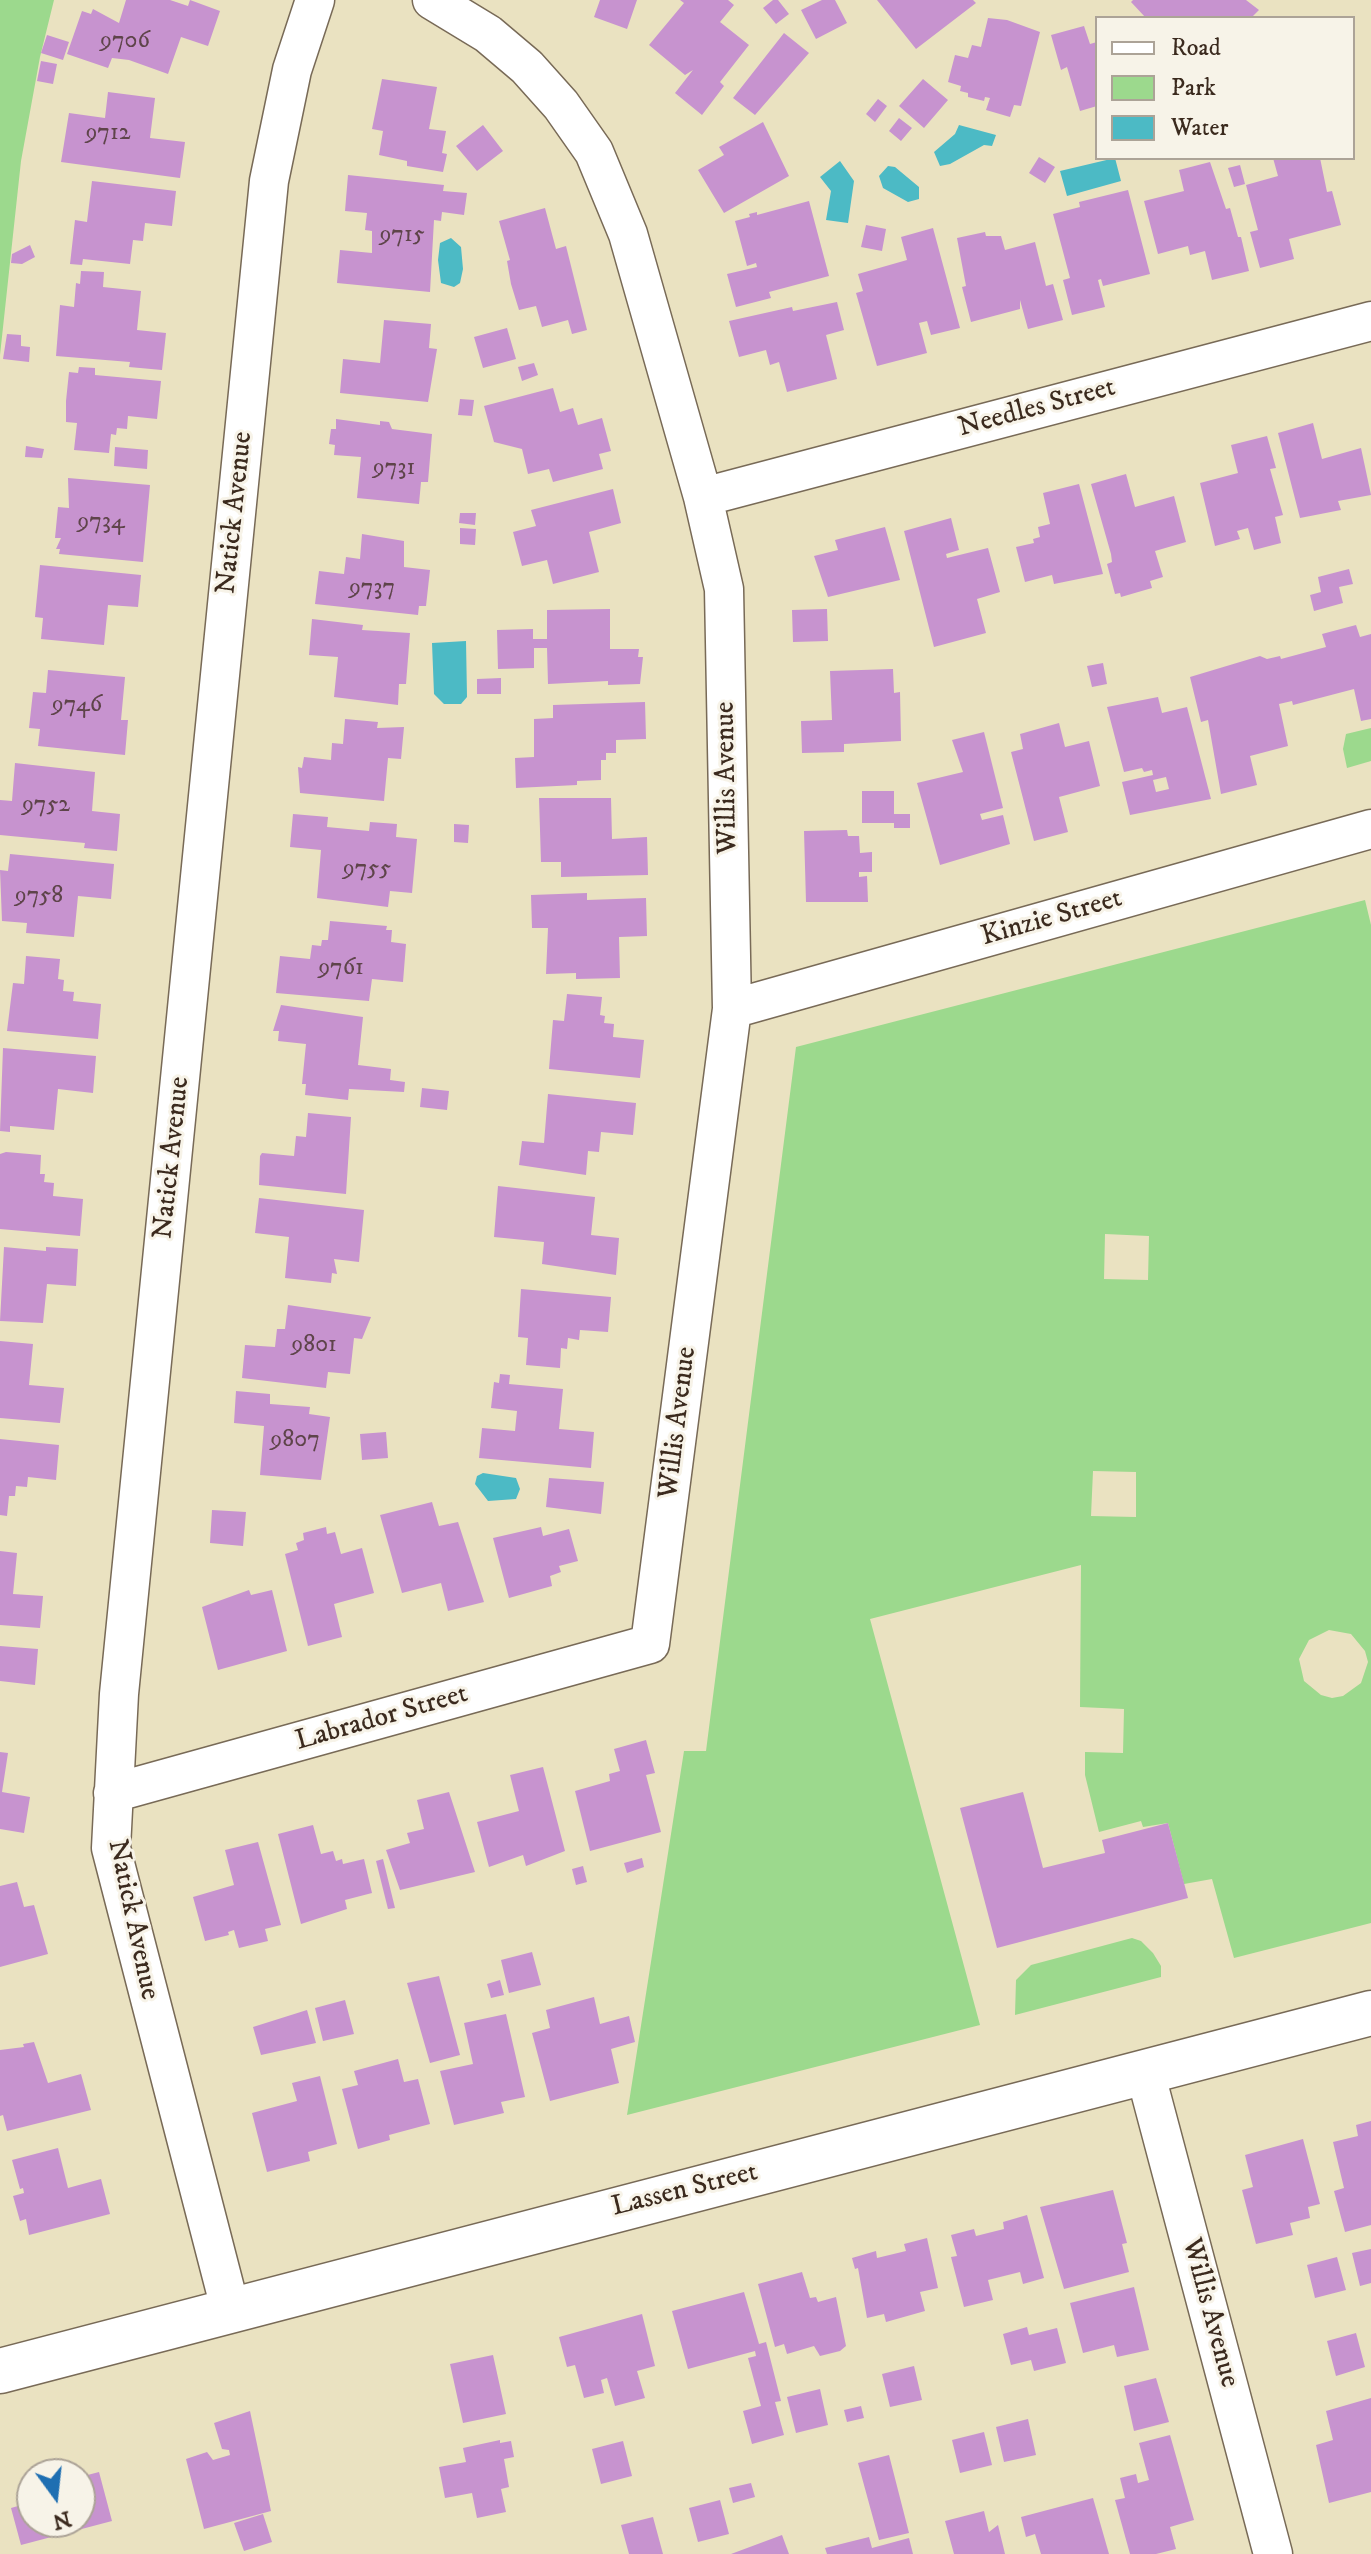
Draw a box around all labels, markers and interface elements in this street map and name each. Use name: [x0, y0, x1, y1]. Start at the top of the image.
legend: [1095, 16, 1355, 160]
house number: 9706: [100, 28, 150, 56]
text: Road: [1171, 33, 1221, 63]
text: Park: [1171, 73, 1216, 103]
text: Water: [1171, 113, 1228, 143]
house number: 9712: [85, 120, 131, 148]
house number: 9715: [379, 222, 425, 250]
street label: Needles Street: [955, 372, 1119, 446]
street label: Natick Avenue: [211, 430, 261, 596]
house number: 9731: [373, 455, 415, 483]
house number: 9734: [77, 509, 125, 537]
house number: 9737: [349, 575, 395, 603]
house number: 9746: [52, 692, 102, 720]
street label: Willis Avenue: [710, 701, 746, 855]
house number: 9752: [22, 792, 70, 820]
house number: 9755: [343, 856, 391, 884]
house number: 9758: [15, 883, 63, 911]
street label: Kinzie Street: [978, 883, 1126, 955]
house number: 9761: [318, 955, 364, 983]
street label: Natick Avenue: [148, 1075, 198, 1241]
house number: 9801: [291, 1332, 337, 1360]
street label: Willis Avenue: [653, 1345, 705, 1501]
house number: 9807: [270, 1427, 320, 1455]
street label: Labrador Street: [292, 1678, 472, 1760]
street label: Natick Avenue: [99, 1837, 165, 2003]
street label: Lassen Street: [609, 2157, 761, 2225]
street label: Willis Avenue: [1173, 2235, 1245, 2391]
north arrow: [16, 2458, 96, 2538]
text: N: [50, 2504, 74, 2535]

